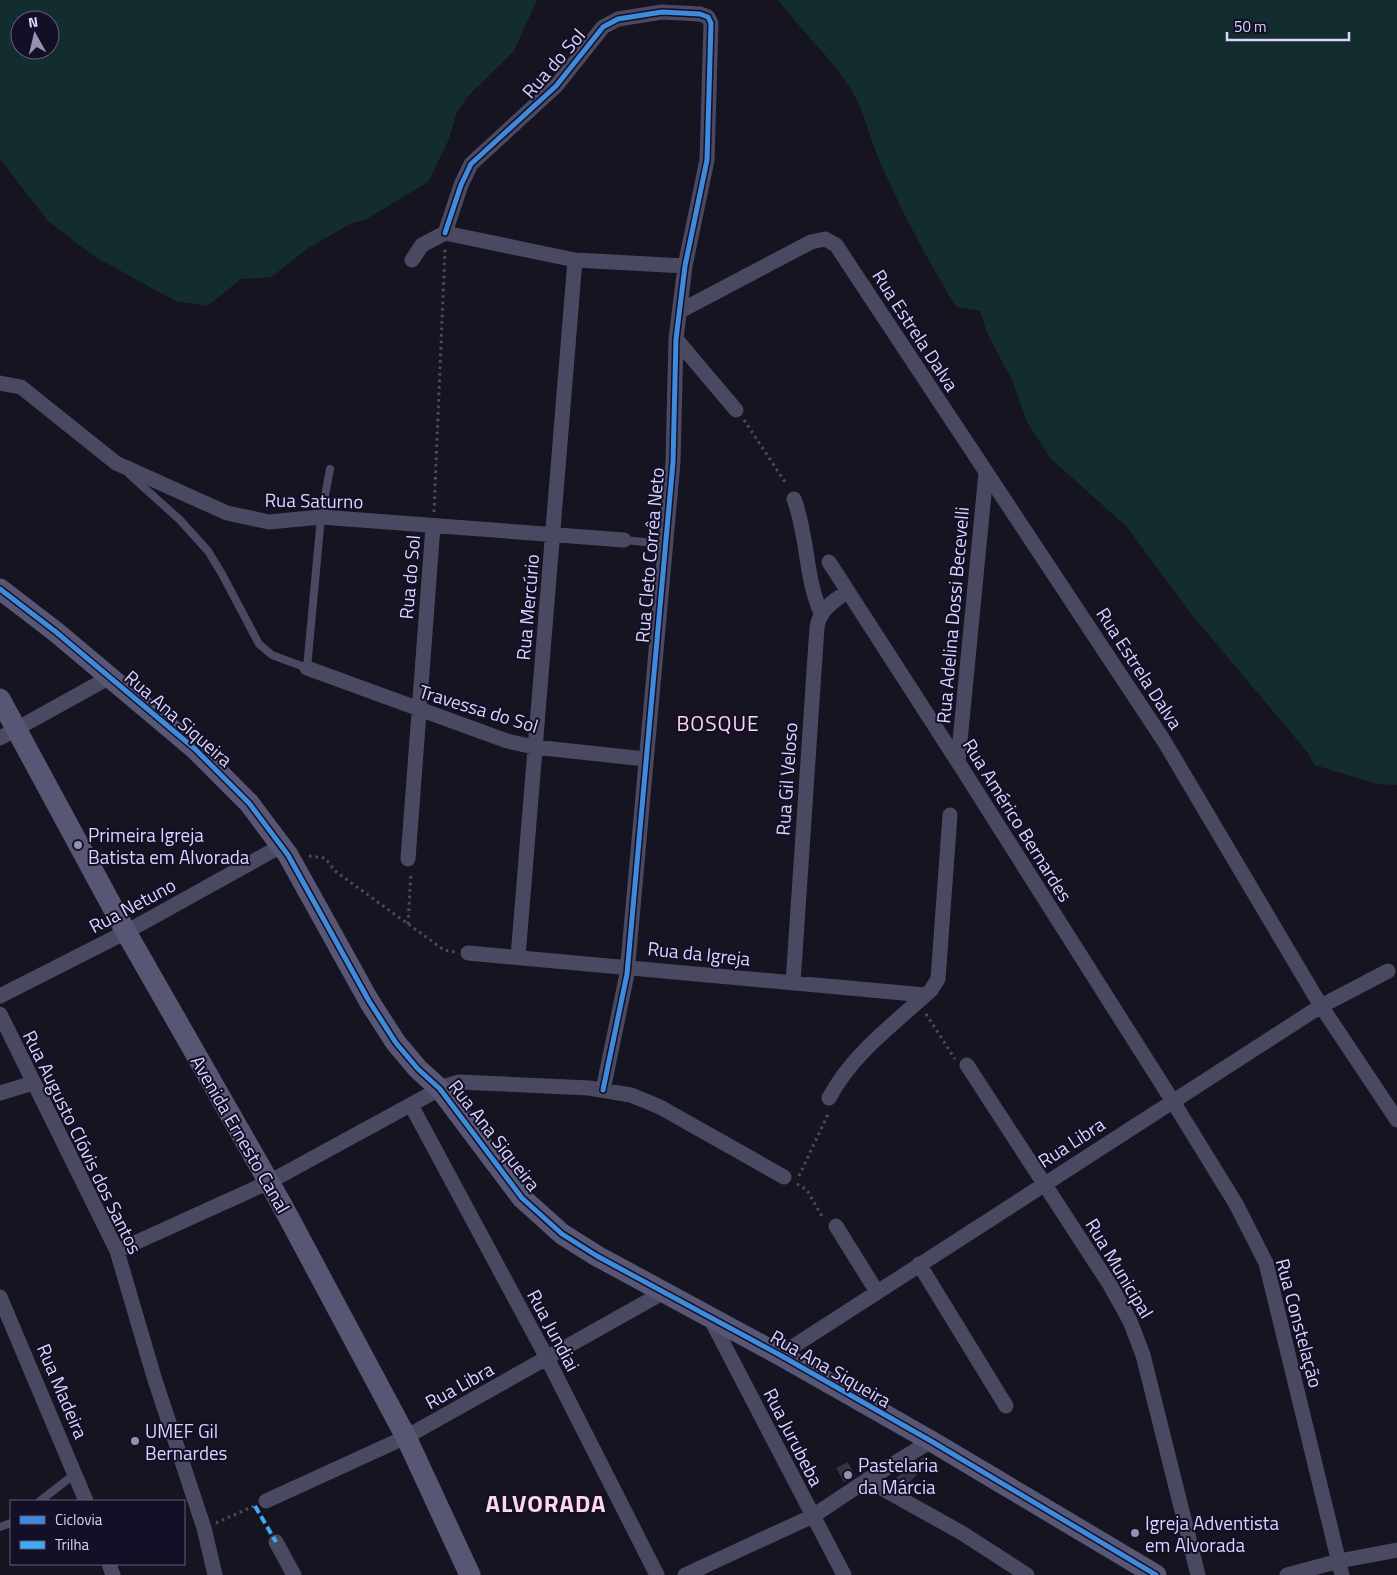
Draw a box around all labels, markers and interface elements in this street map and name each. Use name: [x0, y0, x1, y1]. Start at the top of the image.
north arrow: [10, 10, 60, 60]
scale bar: [1227, 10, 1350, 42]
text: N: [27, 11, 39, 33]
text: 50 m: [1234, 15, 1267, 38]
street label: Rua do Sol: [514, 22, 592, 104]
street label: Rua Estrela Dalva: [866, 263, 967, 397]
street label: Rua Cleto Corrêa Neto: [627, 466, 671, 644]
street label: Rua Saturno: [264, 485, 364, 515]
street label: Rua Adelina Dossi Becevelli: [928, 505, 976, 725]
street label: Rua do Sol: [391, 534, 427, 620]
street label: Rua Mercúrio: [508, 553, 546, 661]
street label: Rua Estrela Dalva: [1090, 601, 1191, 735]
street label: Rua Ana Siqueira: [119, 663, 240, 774]
street label: Travessa do Sol: [416, 676, 542, 740]
district label: BOSQUE: [676, 707, 760, 739]
street label: Rua Gil Veloso: [768, 722, 804, 836]
street label: Rua Américo Bernardes: [956, 733, 1080, 907]
place label: Primeira Igreja Batista em Alvorada: [88, 820, 250, 871]
marker: Primeira Igreja Batista em Alvorada: [72, 839, 84, 851]
street label: Rua Netuno: [83, 870, 181, 940]
street label: Rua da Igreja: [646, 933, 752, 973]
street label: Rua Augusto Clóvis dos Santos: [16, 1025, 150, 1259]
street label: Avenida Ernesto Canal: [184, 1050, 298, 1218]
street label: Rua Ana Siqueira: [442, 1073, 548, 1198]
street label: Rua Libra: [1032, 1109, 1111, 1175]
street label: Rua Municipal: [1079, 1212, 1161, 1324]
street label: Rua Constelação: [1269, 1255, 1331, 1391]
street label: Rua Jundiai: [520, 1284, 588, 1376]
street label: Rua Ana Siqueira: [765, 1322, 897, 1415]
street label: Rua Madeira: [30, 1339, 96, 1444]
street label: Rua Libra: [419, 1354, 499, 1416]
street label: Rua Jurubeba: [757, 1383, 831, 1492]
place label: UMEF Gil Bernardes: [145, 1416, 228, 1467]
marker: UMEF Gil Bernardes: [129, 1435, 141, 1447]
place label: Pastelaria da Márcia: [858, 1450, 938, 1501]
marker: Pastelaria da Márcia: [842, 1469, 854, 1481]
district label: ALVORADA: [486, 1485, 607, 1521]
legend: [10, 1500, 185, 1565]
text: Ciclovia: [55, 1508, 103, 1531]
place label: Igreja Adventista em Alvorada: [1145, 1508, 1279, 1559]
marker: Igreja Adventista em Alvorada: [1129, 1527, 1141, 1539]
text: Trilha: [55, 1533, 90, 1556]

